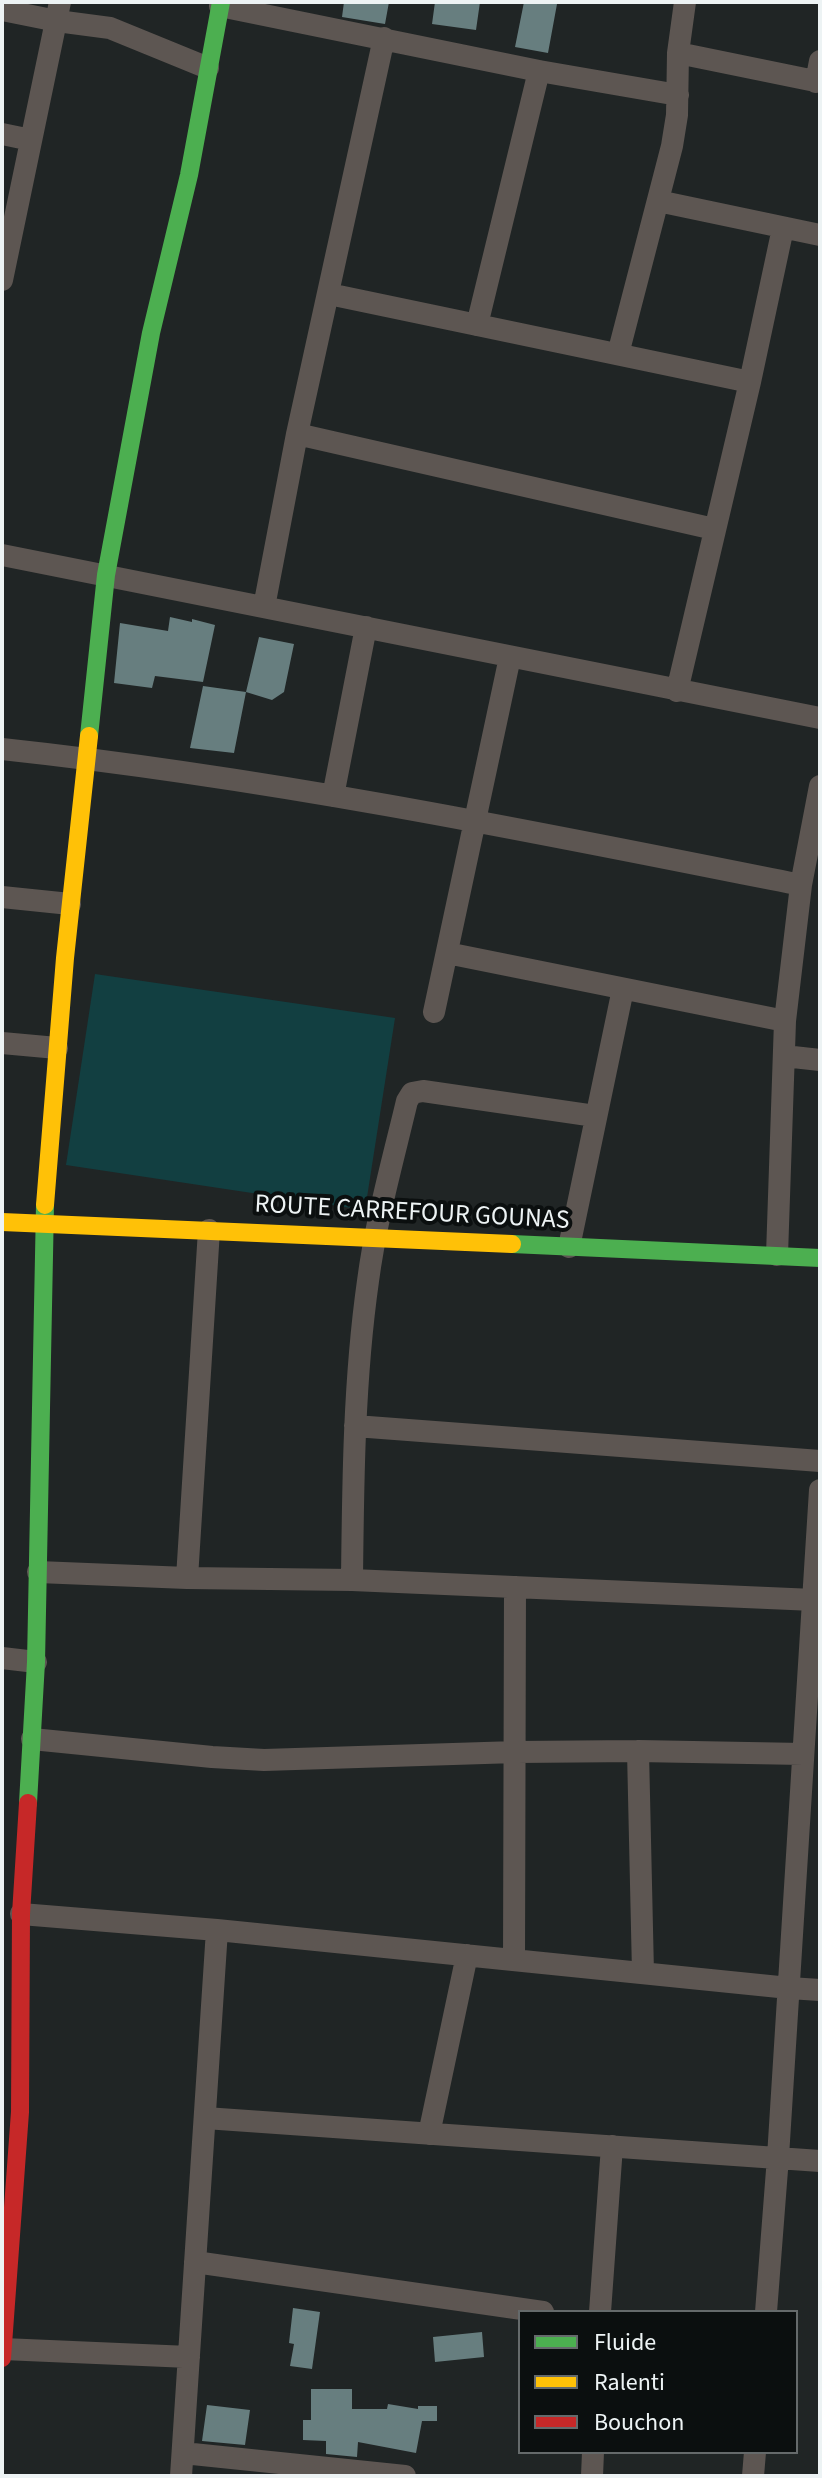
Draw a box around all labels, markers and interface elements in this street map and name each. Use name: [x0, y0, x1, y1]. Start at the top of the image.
street label: ROUTE CARREFOUR GOUNAS: [254, 1190, 570, 1238]
legend: [518, 2310, 798, 2454]
text: Fluide: [594, 2325, 656, 2360]
text: Ralenti: [594, 2365, 665, 2400]
text: Bouchon: [594, 2405, 684, 2440]

